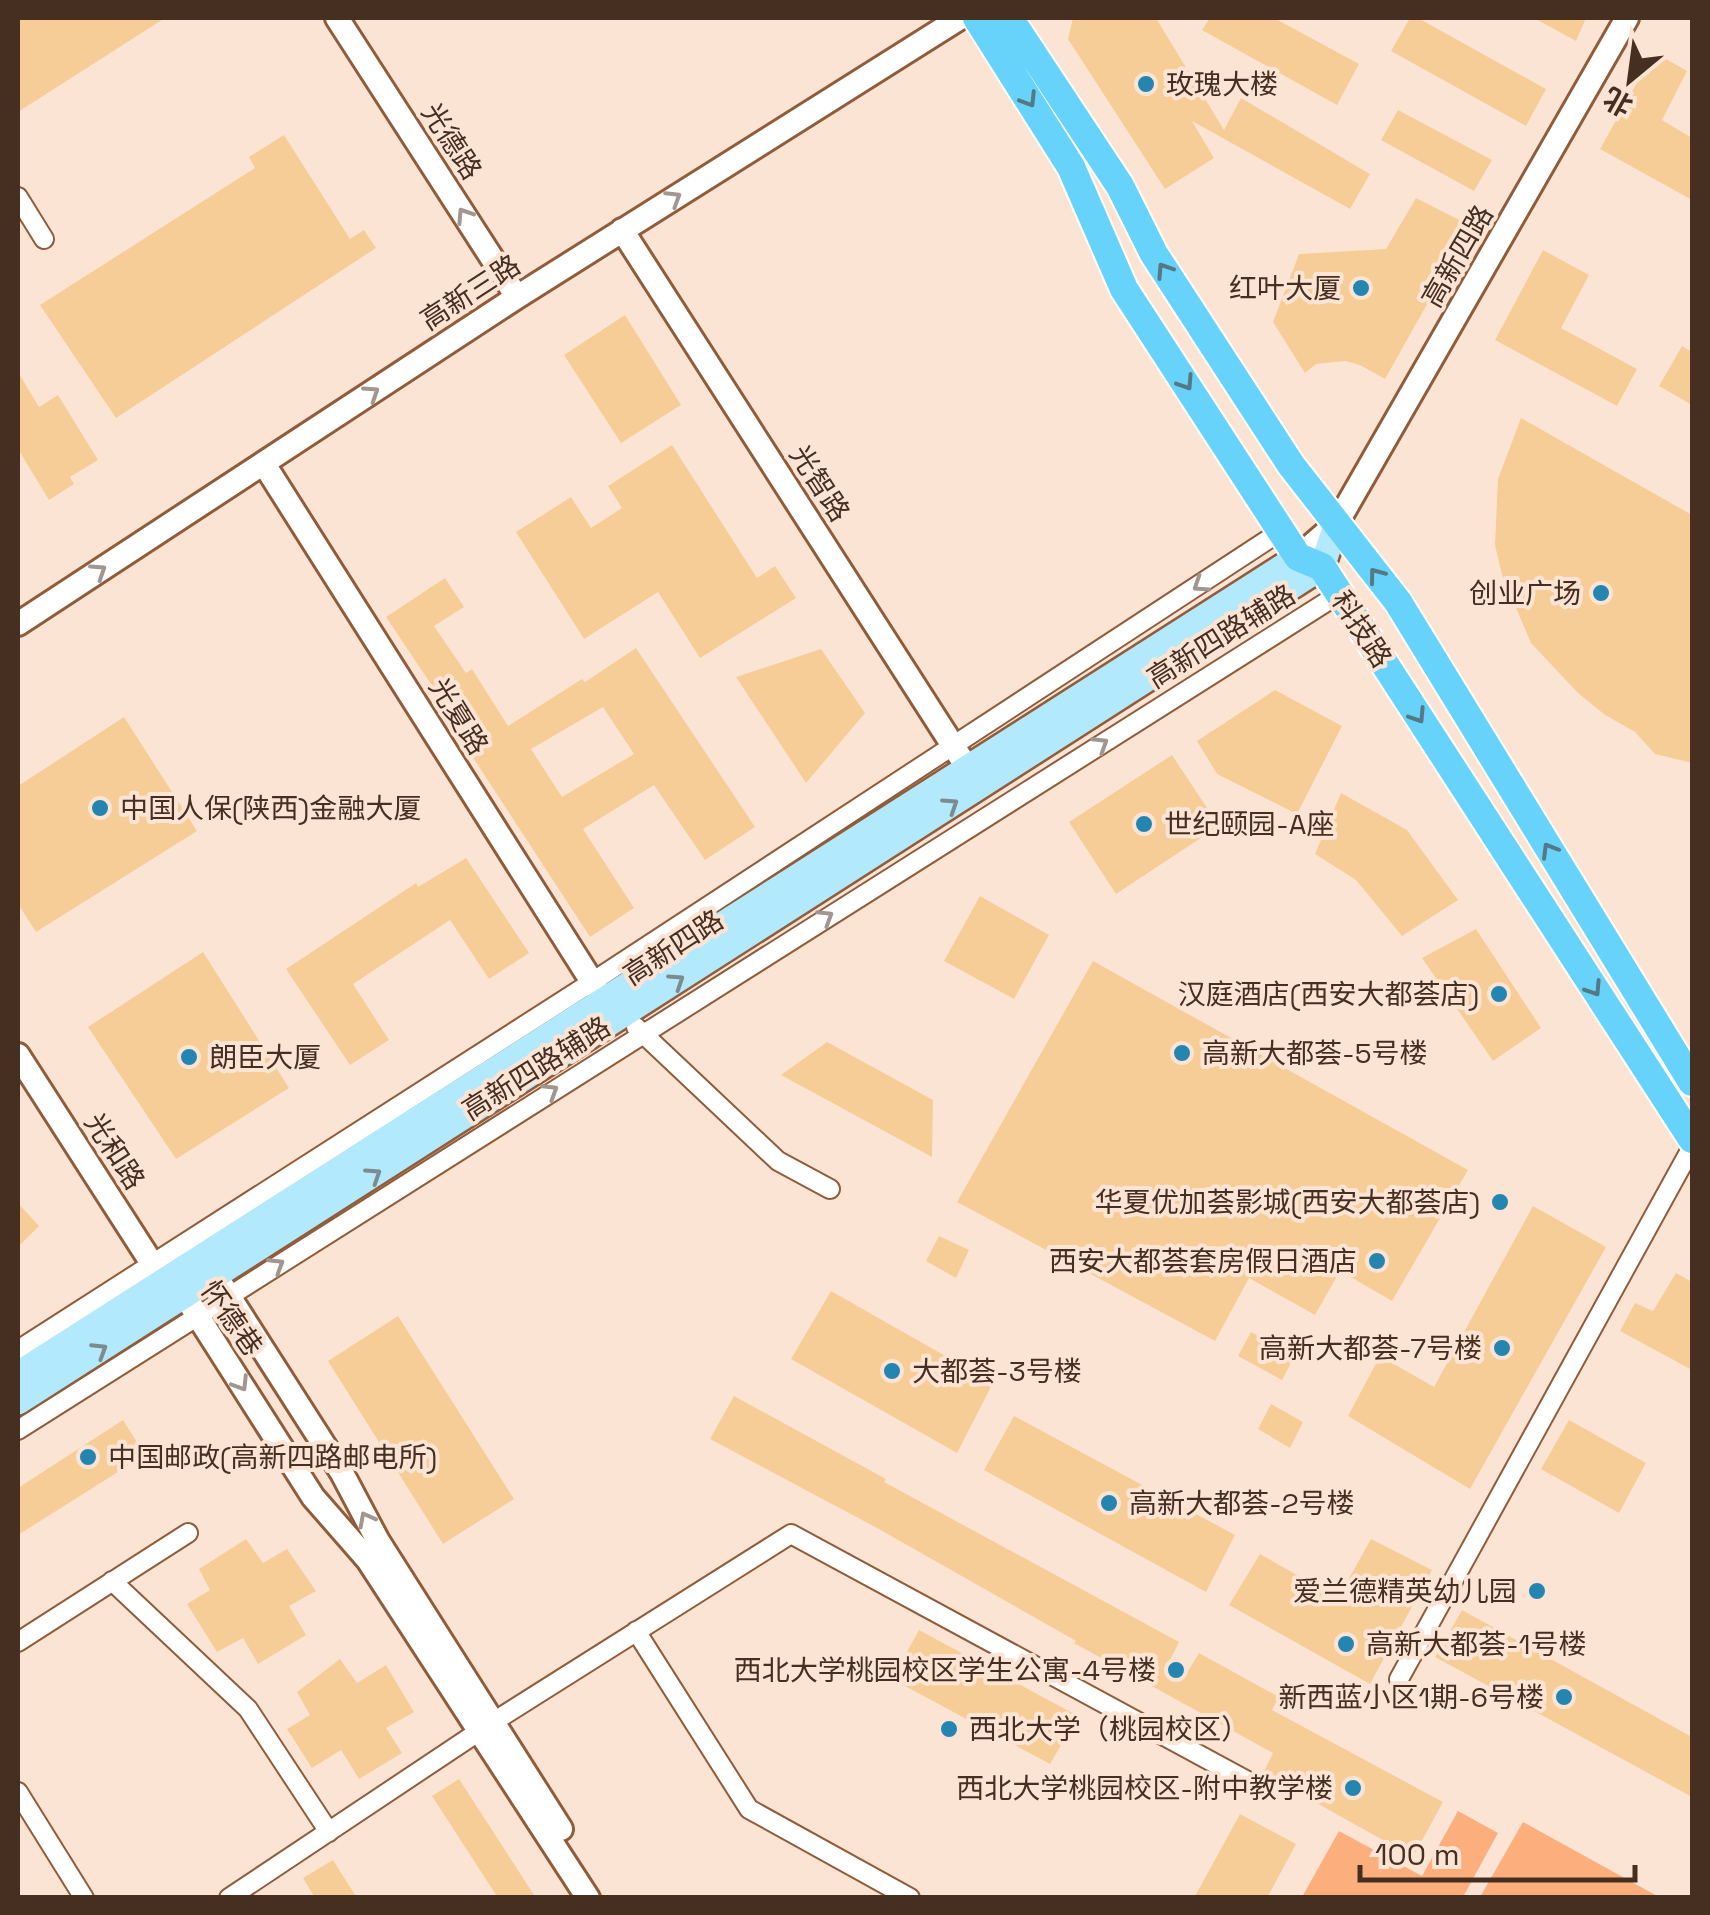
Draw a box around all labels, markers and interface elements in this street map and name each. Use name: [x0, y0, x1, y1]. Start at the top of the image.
north arrow: [1580, 30, 1680, 130]
place label: 玫瑰大楼: [1166, 66, 1278, 102]
marker: 玫瑰大楼: [1135, 73, 1157, 95]
text: 北: [1597, 79, 1639, 124]
one-way arrow: [1017, 89, 1036, 107]
street label: 光德路: [414, 96, 490, 186]
one-way arrow: [663, 191, 681, 210]
street label: 高新四路: [1413, 198, 1501, 314]
one-way arrow: [458, 208, 477, 226]
street label: 高新三路: [413, 246, 527, 338]
one-way arrow: [1157, 262, 1176, 280]
place label: 红叶大厦: [1229, 270, 1341, 306]
marker: 红叶大厦: [1350, 277, 1372, 299]
one-way arrow: [1173, 373, 1192, 391]
one-way arrow: [361, 387, 379, 406]
street label: 光智路: [782, 438, 858, 528]
one-way arrow: [89, 564, 107, 583]
one-way arrow: [1371, 568, 1388, 586]
one-way arrow: [1193, 572, 1211, 591]
place label: 创业广场: [1469, 575, 1581, 611]
street label: 高新四路辅路: [1140, 576, 1302, 696]
marker: 创业广场: [1590, 582, 1612, 604]
street label: 科技路: [1324, 584, 1400, 674]
street label: 光夏路: [421, 671, 497, 761]
one-way arrow: [1406, 705, 1425, 723]
one-way arrow: [1090, 737, 1108, 756]
place label: 中国人保(陕西)金融大厦: [120, 790, 421, 826]
marker: 中国人保(陕西)金融大厦: [89, 797, 111, 819]
one-way arrow: [940, 799, 958, 818]
place label: 世纪颐园-A座: [1164, 806, 1334, 842]
marker: 世纪颐园-A座: [1133, 813, 1155, 835]
one-way arrow: [1542, 843, 1561, 861]
street label: 高新四路: [616, 901, 730, 993]
one-way arrow: [815, 911, 833, 930]
one-way arrow: [666, 974, 684, 993]
place label: 汉庭酒店(西安大都荟店): [1178, 976, 1479, 1012]
one-way arrow: [1582, 978, 1601, 996]
marker: 汉庭酒店(西安大都荟店): [1488, 983, 1510, 1005]
street label: 高新四路辅路: [455, 1008, 617, 1128]
place label: 高新大都荟-5号楼: [1202, 1035, 1428, 1071]
place label: 朗臣大厦: [209, 1039, 321, 1075]
marker: 高新大都荟-5号楼: [1171, 1042, 1193, 1064]
marker: 朗臣大厦: [178, 1046, 200, 1068]
one-way arrow: [540, 1084, 558, 1103]
street label: 光和路: [77, 1106, 153, 1196]
one-way arrow: [363, 1168, 381, 1187]
place label: 华夏优加荟影城(西安大都荟店): [1095, 1184, 1480, 1220]
marker: 华夏优加荟影城(西安大都荟店): [1489, 1191, 1511, 1213]
place label: 西安大都荟套房假日酒店: [1049, 1243, 1357, 1279]
marker: 西安大都荟套房假日酒店: [1366, 1250, 1388, 1272]
one-way arrow: [266, 1259, 284, 1278]
street label: 怀德巷: [193, 1273, 271, 1363]
place label: 高新大都荟-7号楼: [1259, 1330, 1482, 1366]
marker: 高新大都荟-7号楼: [1491, 1337, 1513, 1359]
one-way arrow: [89, 1343, 107, 1362]
place label: 大都荟-3号楼: [912, 1353, 1082, 1389]
marker: 大都荟-3号楼: [881, 1360, 903, 1382]
one-way arrow: [229, 1373, 248, 1391]
place label: 中国邮政(高新四路邮电所): [108, 1439, 437, 1475]
marker: 中国邮政(高新四路邮电所): [77, 1446, 99, 1468]
place label: 高新大都荟-2号楼: [1129, 1485, 1355, 1521]
marker: 高新大都荟-2号楼: [1098, 1492, 1120, 1514]
one-way arrow: [359, 1511, 378, 1529]
place label: 爱兰德精英幼儿园: [1293, 1573, 1517, 1609]
marker: 爱兰德精英幼儿园: [1526, 1580, 1548, 1602]
place label: 高新大都荟-1号楼: [1366, 1626, 1586, 1662]
marker: 高新大都荟-1号楼: [1335, 1633, 1357, 1655]
place label: 西北大学桃园校区学生公寓-4号楼: [734, 1652, 1156, 1688]
marker: 西北大学桃园校区学生公寓-4号楼: [1165, 1659, 1187, 1681]
place label: 新西蓝小区1期-6号楼: [1278, 1679, 1544, 1715]
marker: 新西蓝小区1期-6号楼: [1553, 1686, 1575, 1708]
place label: 西北大学（桃园校区）: [969, 1711, 1249, 1747]
marker: 西北大学（桃园校区）: [938, 1718, 960, 1740]
place label: 西北大学桃园校区-附中教学楼: [956, 1770, 1333, 1806]
marker: 西北大学桃园校区-附中教学楼: [1342, 1777, 1364, 1799]
scale bar: [1360, 1820, 1635, 1882]
text: 100 m: [1375, 1835, 1460, 1874]

